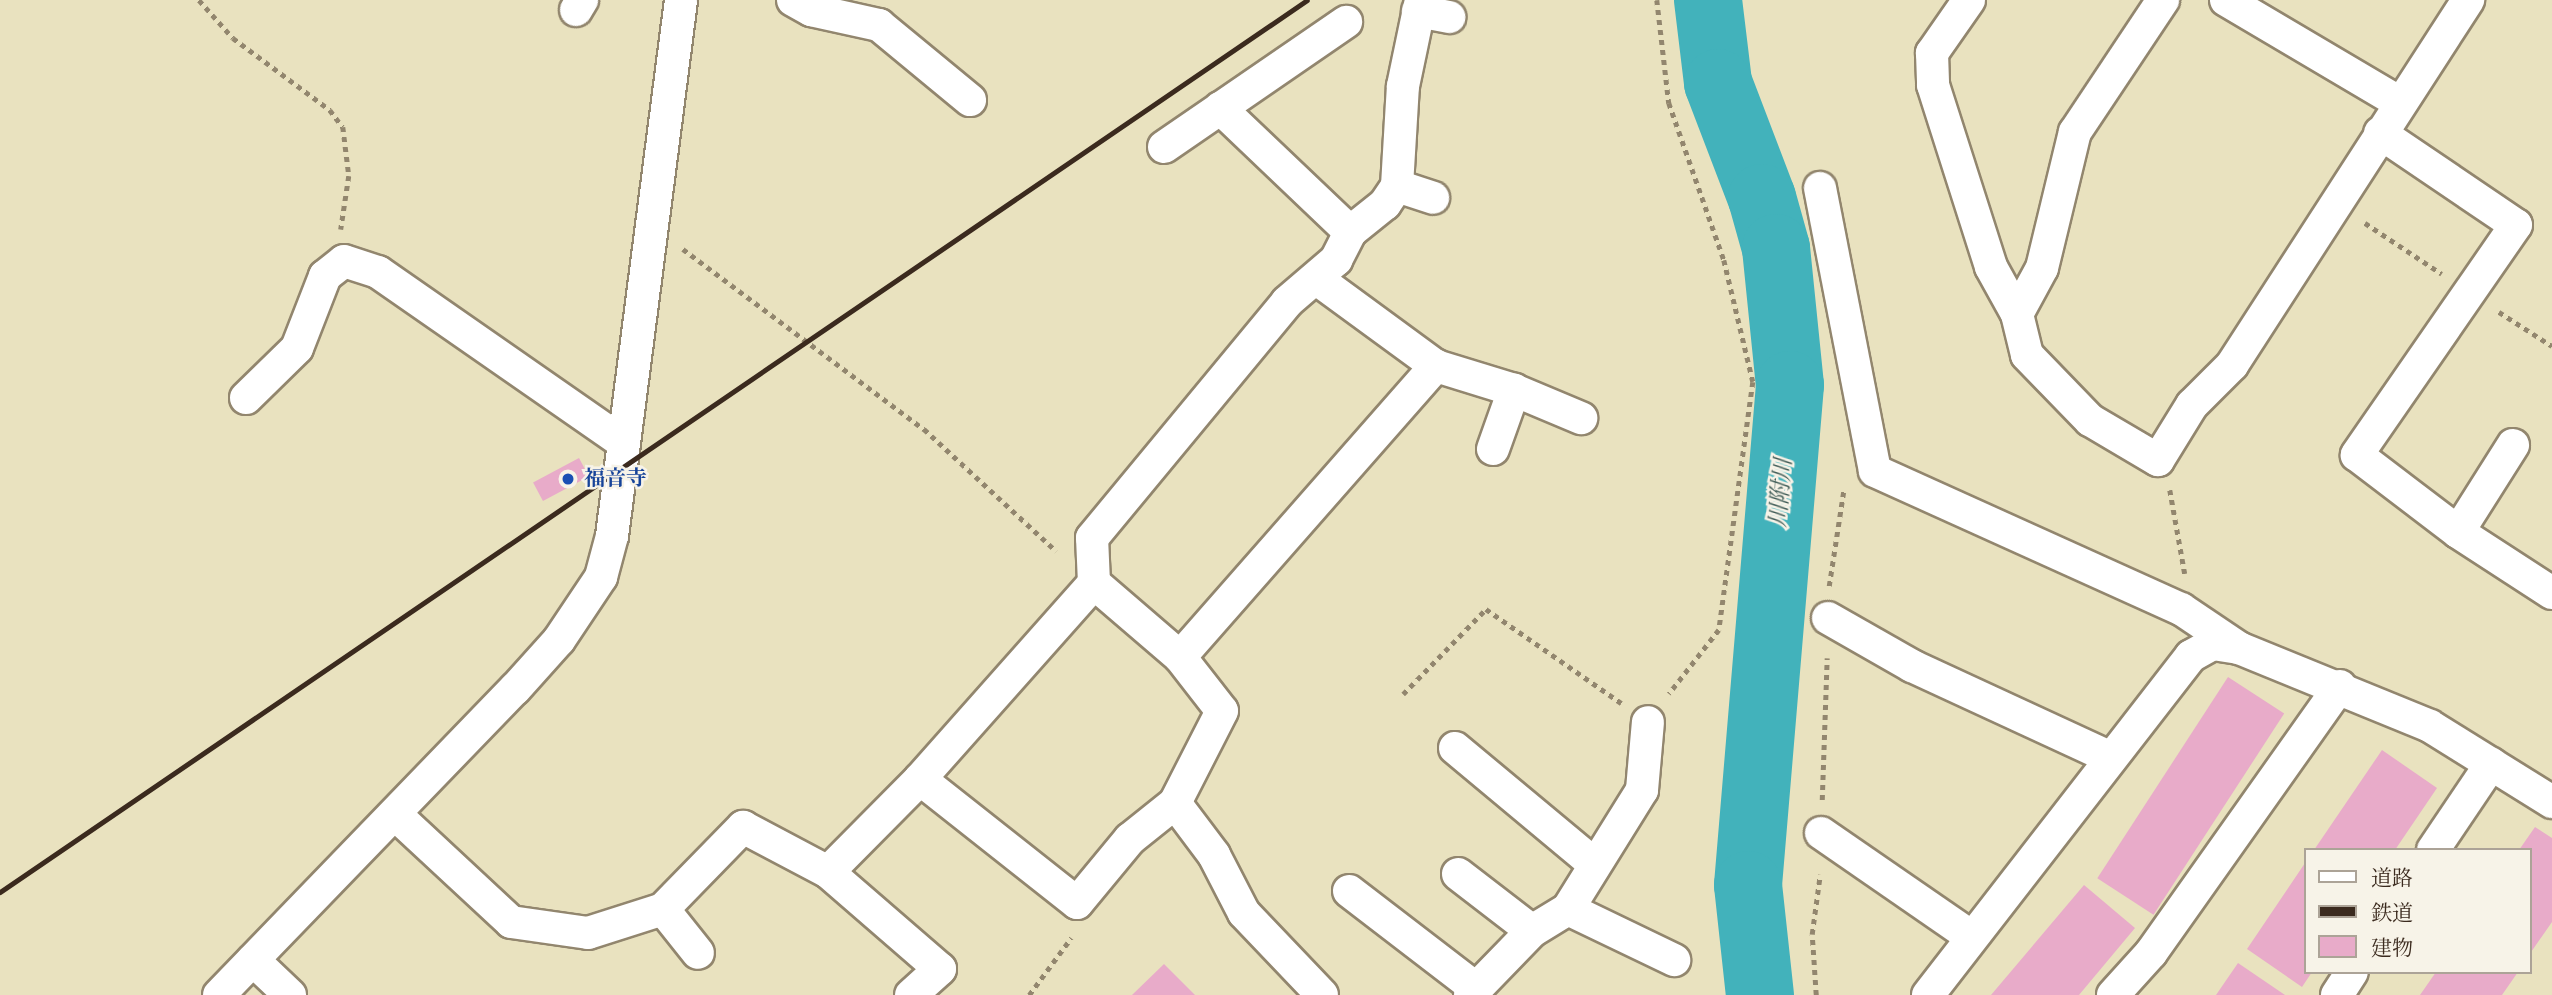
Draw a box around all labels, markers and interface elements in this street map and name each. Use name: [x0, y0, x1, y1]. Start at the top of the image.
water label: 川附川: [1764, 457, 1798, 529]
place label: 福音寺: [584, 466, 647, 492]
marker: 福音寺: [558, 469, 578, 489]
legend: [2304, 848, 2531, 974]
text: 道路: [2371, 864, 2413, 893]
text: 鉄道: [2371, 899, 2413, 928]
text: 建物: [2371, 934, 2413, 963]

